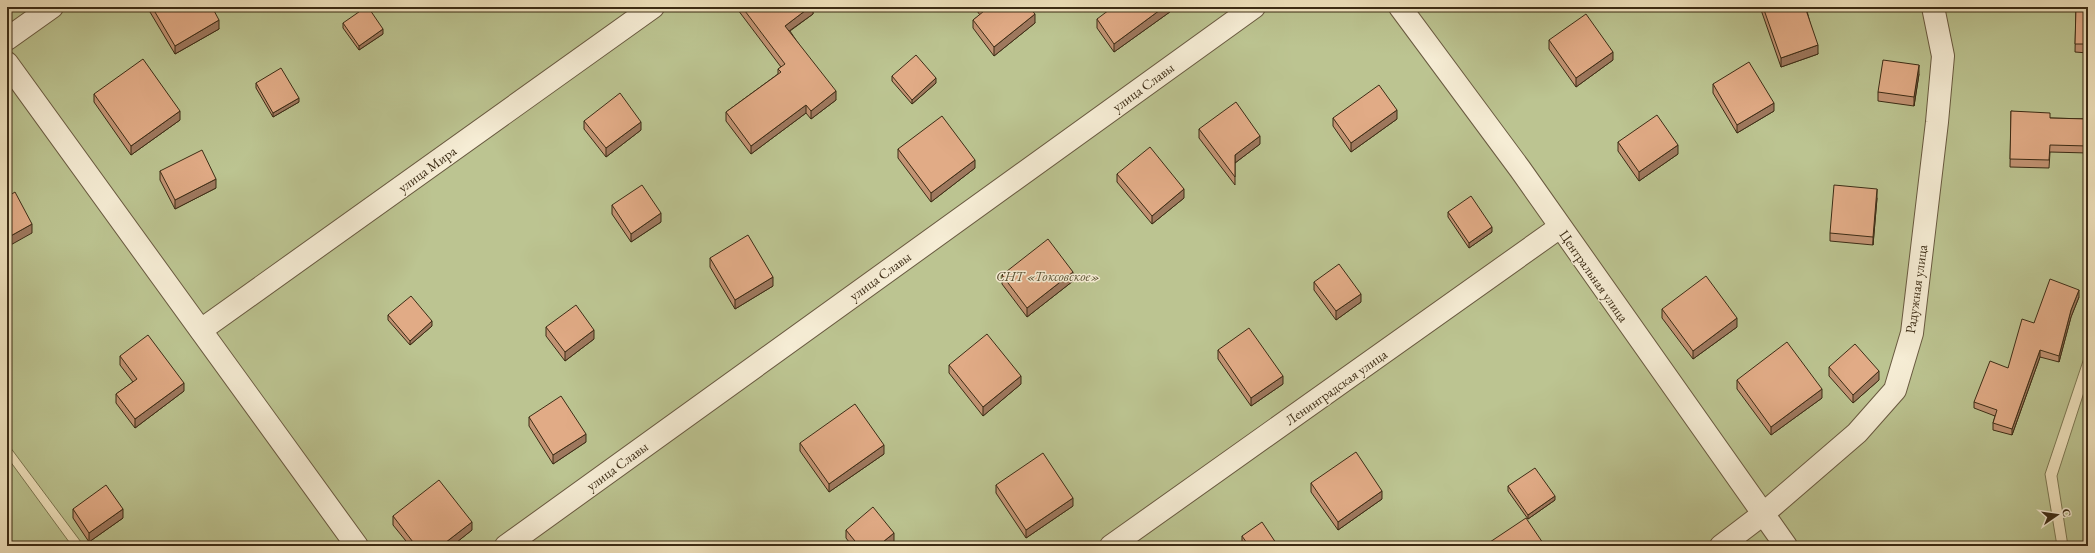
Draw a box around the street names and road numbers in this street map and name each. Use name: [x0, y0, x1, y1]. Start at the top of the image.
street label: улица Славы: [1108, 58, 1178, 116]
street label: улица Мира: [394, 141, 460, 196]
street label: Центральная улица: [1555, 226, 1633, 326]
street label: Радужная улица: [1901, 243, 1931, 335]
street label: улица Славы: [845, 247, 915, 305]
street label: Ленинградская улица: [1281, 345, 1391, 429]
street label: улица Славы: [582, 437, 652, 495]

